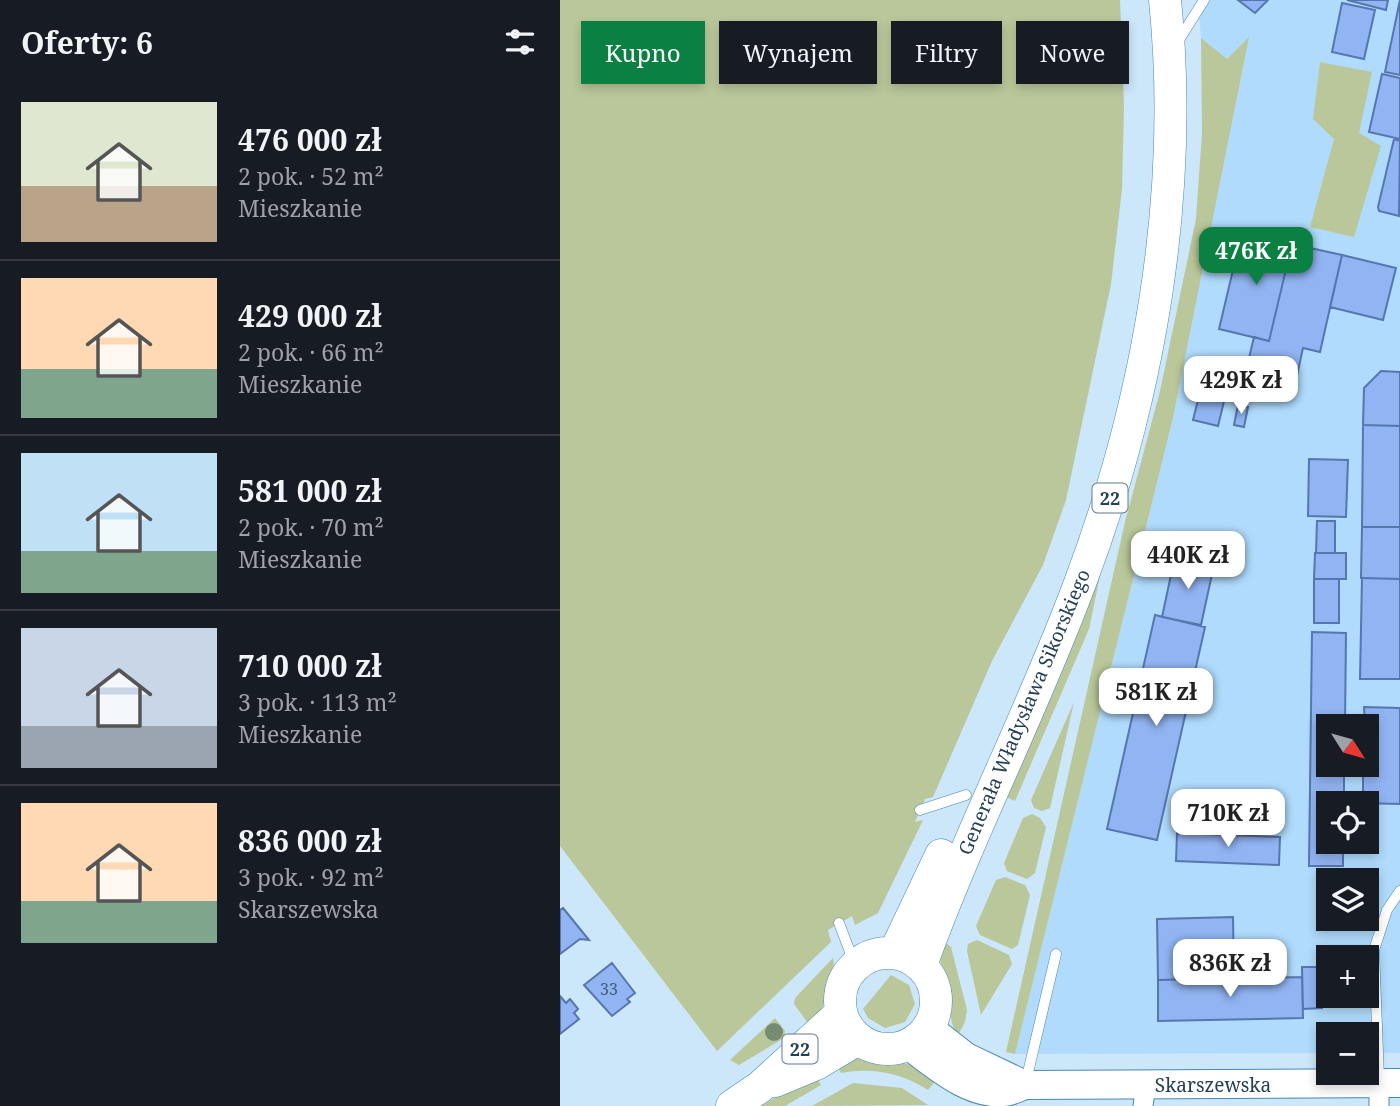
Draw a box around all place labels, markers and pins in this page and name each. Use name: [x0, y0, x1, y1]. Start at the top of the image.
pin: 476K zł: [1191, 228, 1321, 287]
pin: 429K zł: [1176, 356, 1306, 416]
pin: 440K zł: [1123, 532, 1253, 591]
pin: 581K zł: [1091, 668, 1221, 728]
pin: 710K zł: [1163, 790, 1293, 849]
pin: 836K zł: [1165, 940, 1295, 999]

